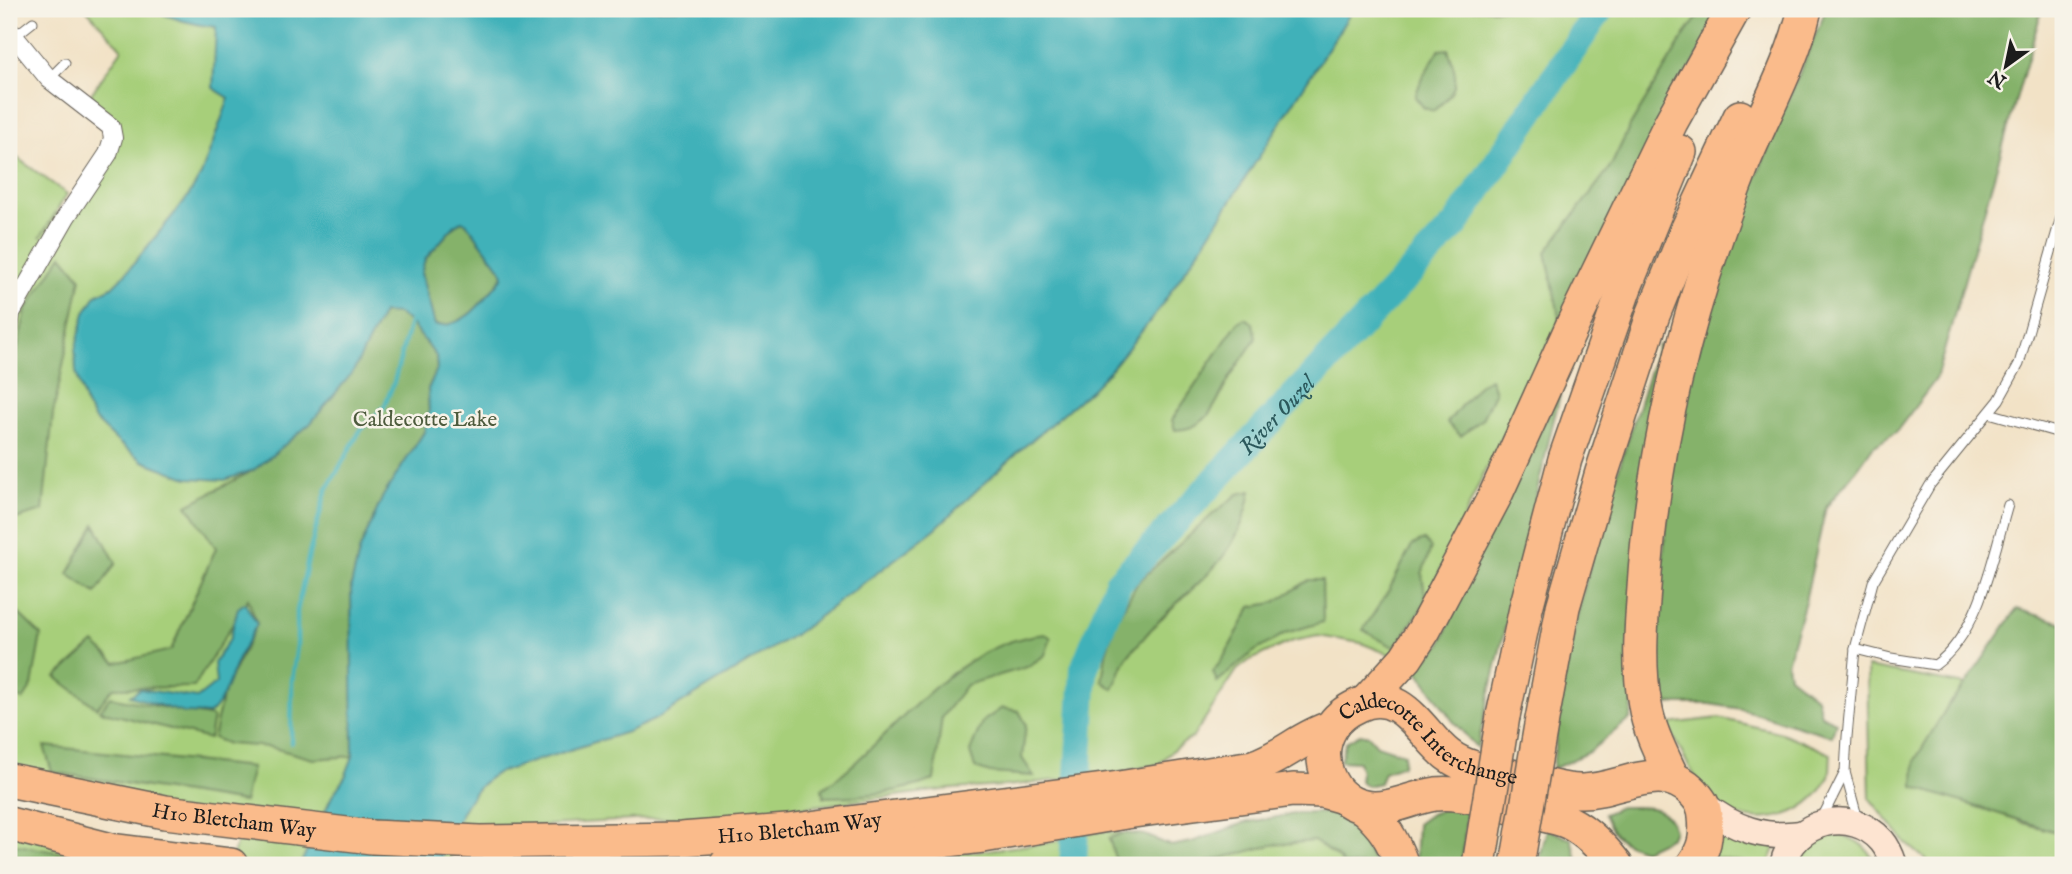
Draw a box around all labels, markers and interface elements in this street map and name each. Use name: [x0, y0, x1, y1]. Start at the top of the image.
north arrow: [1970, 32, 2040, 102]
text: N: [1984, 64, 2012, 94]
water label: River Ouzel: [1233, 369, 1323, 462]
park label: Caldecotte Lake: [353, 407, 498, 434]
street label: Caldecotte Interchange: [1334, 688, 1521, 792]
street label: H10 Bletcham Way: [149, 798, 318, 845]
street label: H10 Bletcham Way: [717, 807, 884, 851]

